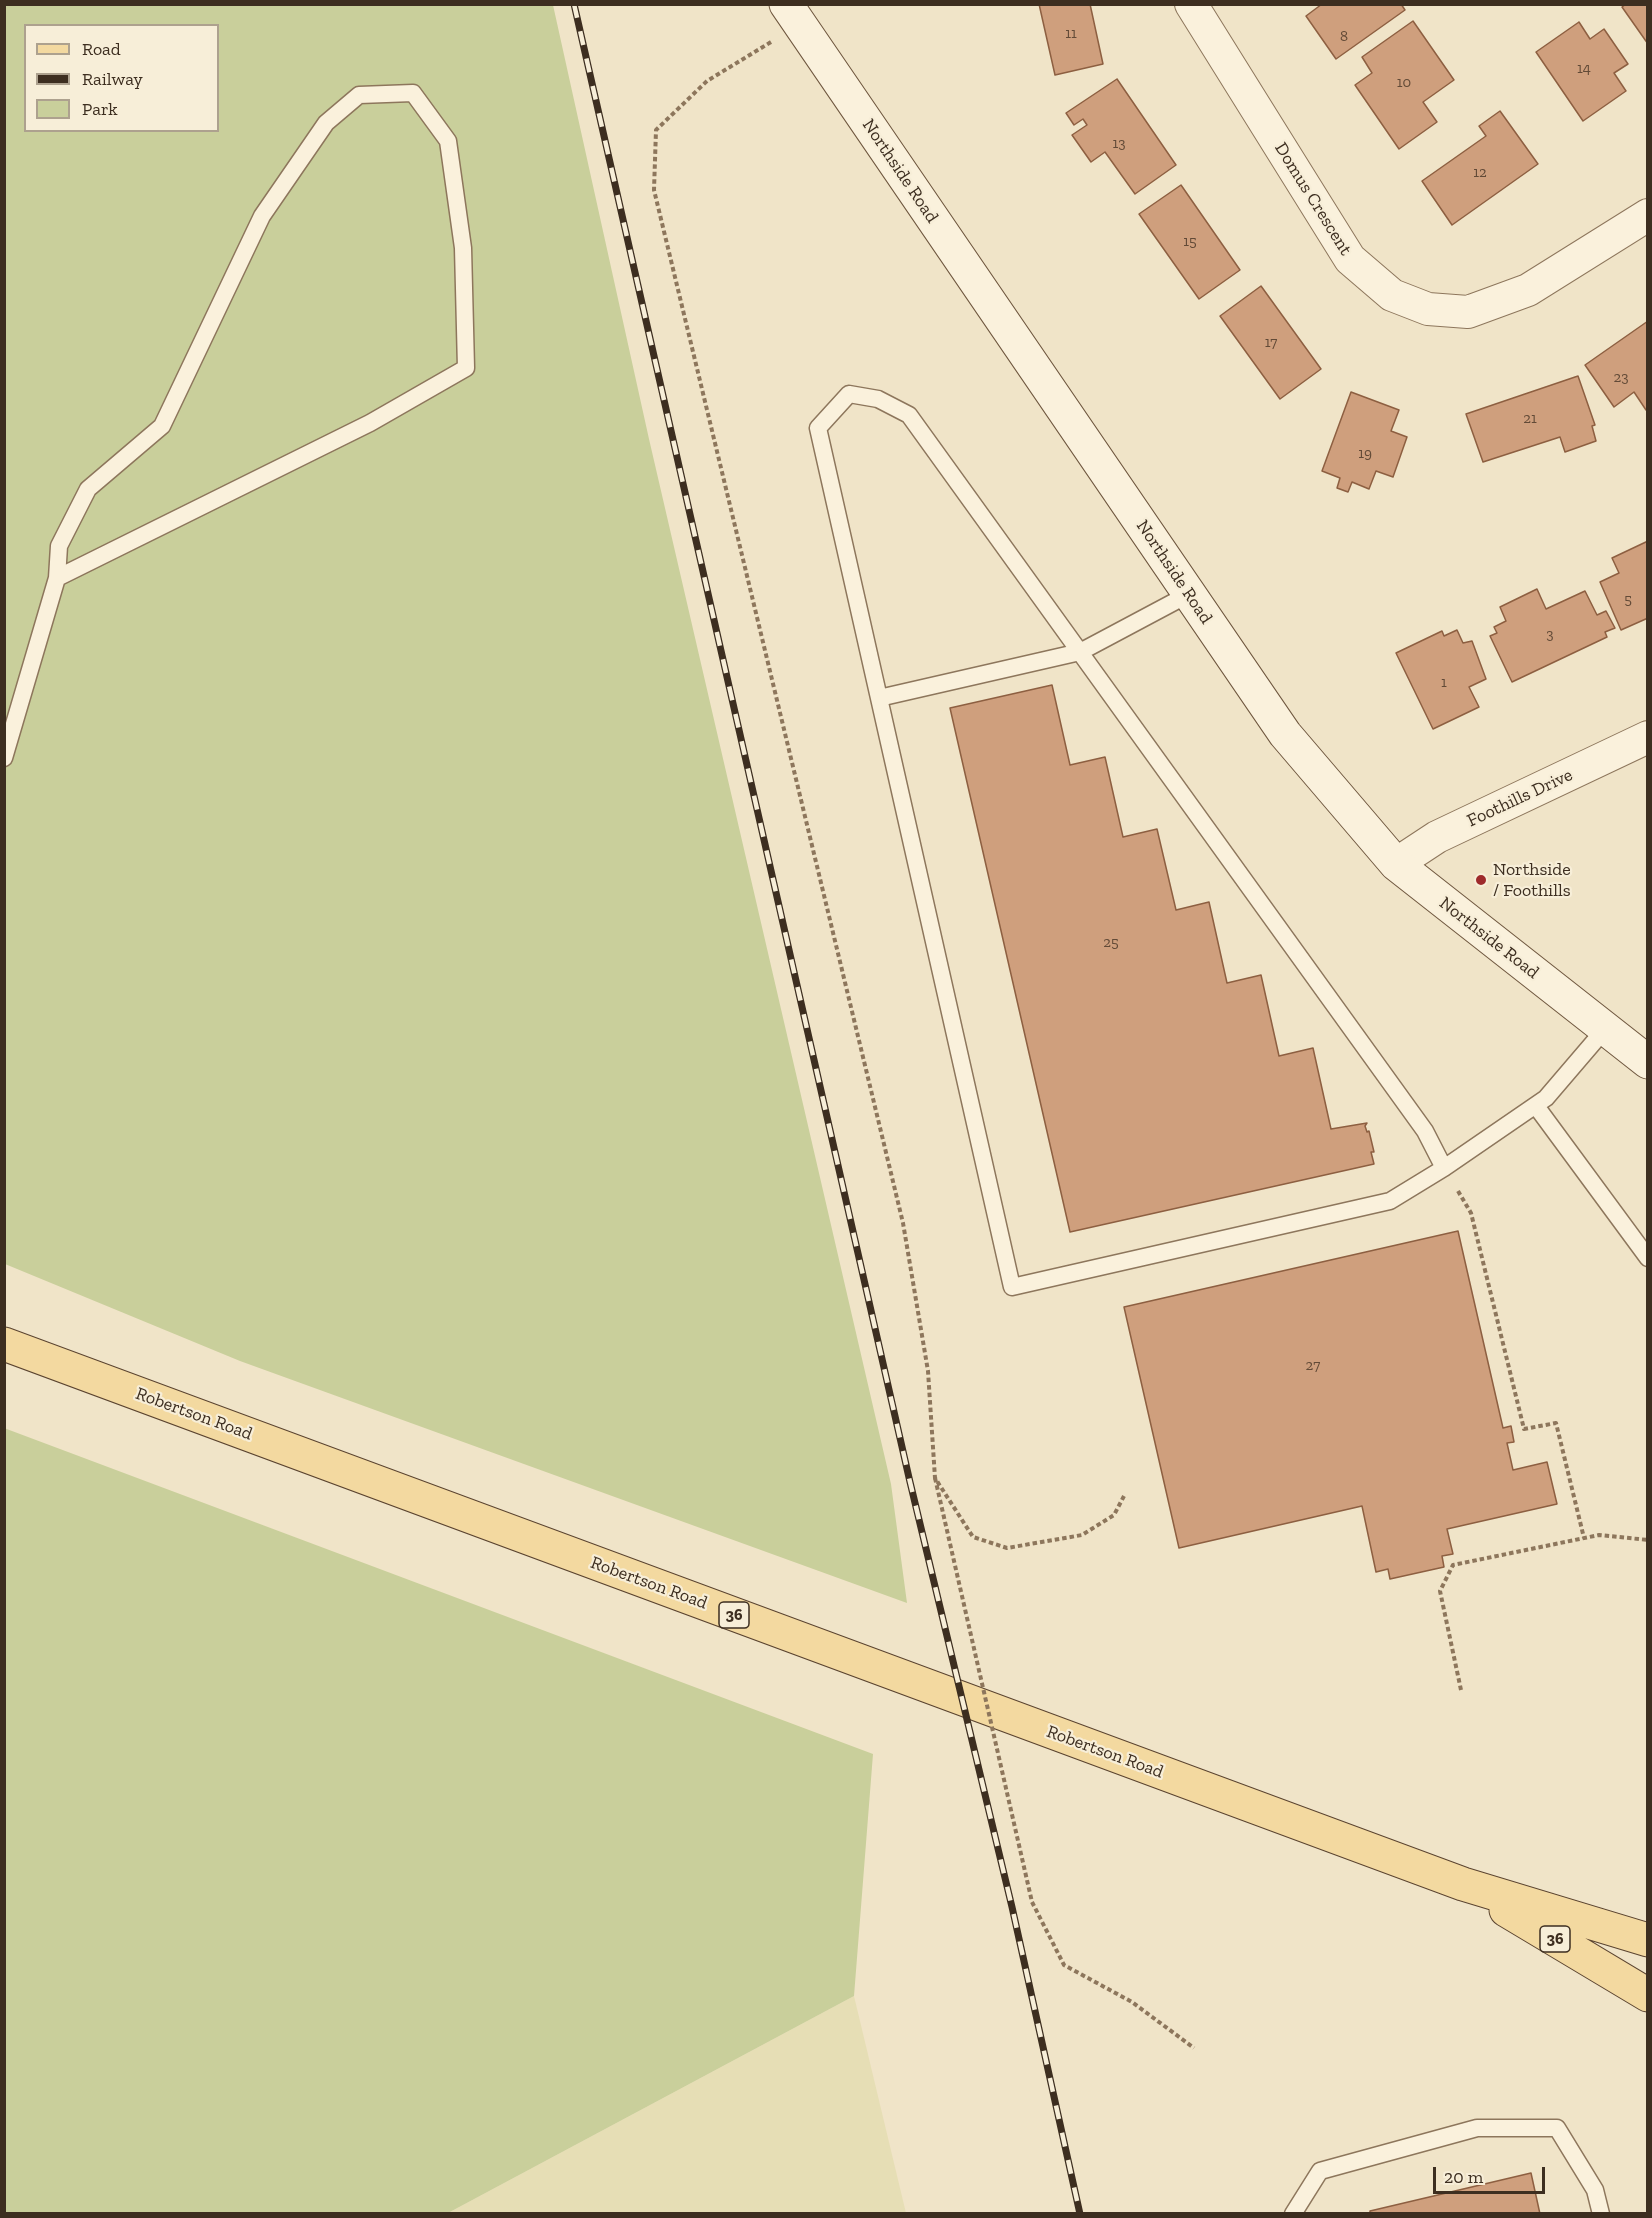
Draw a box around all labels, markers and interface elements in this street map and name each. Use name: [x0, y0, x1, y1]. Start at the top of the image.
legend: [24, 24, 219, 132]
house number: 11: [1065, 25, 1077, 43]
house number: 8: [1340, 28, 1348, 46]
text: Road: [82, 38, 121, 60]
house number: 14: [1577, 60, 1591, 78]
text: Railway: [82, 68, 143, 90]
house number: 10: [1397, 74, 1411, 92]
text: Park: [82, 98, 118, 120]
street label: Northside Road: [857, 115, 943, 227]
house number: 13: [1112, 135, 1126, 153]
street label: Domus Crescent: [1270, 139, 1356, 259]
house number: 12: [1473, 164, 1487, 182]
house number: 15: [1183, 233, 1197, 251]
house number: 17: [1265, 334, 1277, 352]
house number: 23: [1613, 369, 1629, 387]
house number: 21: [1523, 410, 1537, 428]
house number: 19: [1358, 445, 1372, 463]
street label: Northside Road: [1131, 516, 1217, 628]
house number: 5: [1624, 591, 1632, 609]
house number: 3: [1546, 626, 1554, 644]
house number: 1: [1441, 674, 1447, 692]
street label: Foothills Drive: [1464, 764, 1576, 832]
place label: Northside / Foothills: [1493, 859, 1571, 902]
marker: Northside / Foothills: [1474, 873, 1488, 887]
street label: Northside Road: [1435, 892, 1543, 984]
house number: 25: [1103, 934, 1119, 952]
house number: 27: [1306, 1357, 1320, 1375]
street label: Robertson Road: [133, 1383, 255, 1445]
street label: Robertson Road: [588, 1552, 710, 1614]
road number: 36: [719, 1602, 749, 1628]
street label: Robertson Road: [1044, 1721, 1166, 1783]
road number: 36: [1540, 1926, 1570, 1952]
scale bar: [1436, 2155, 1548, 2193]
text: 20 m: [1444, 2166, 1483, 2188]

